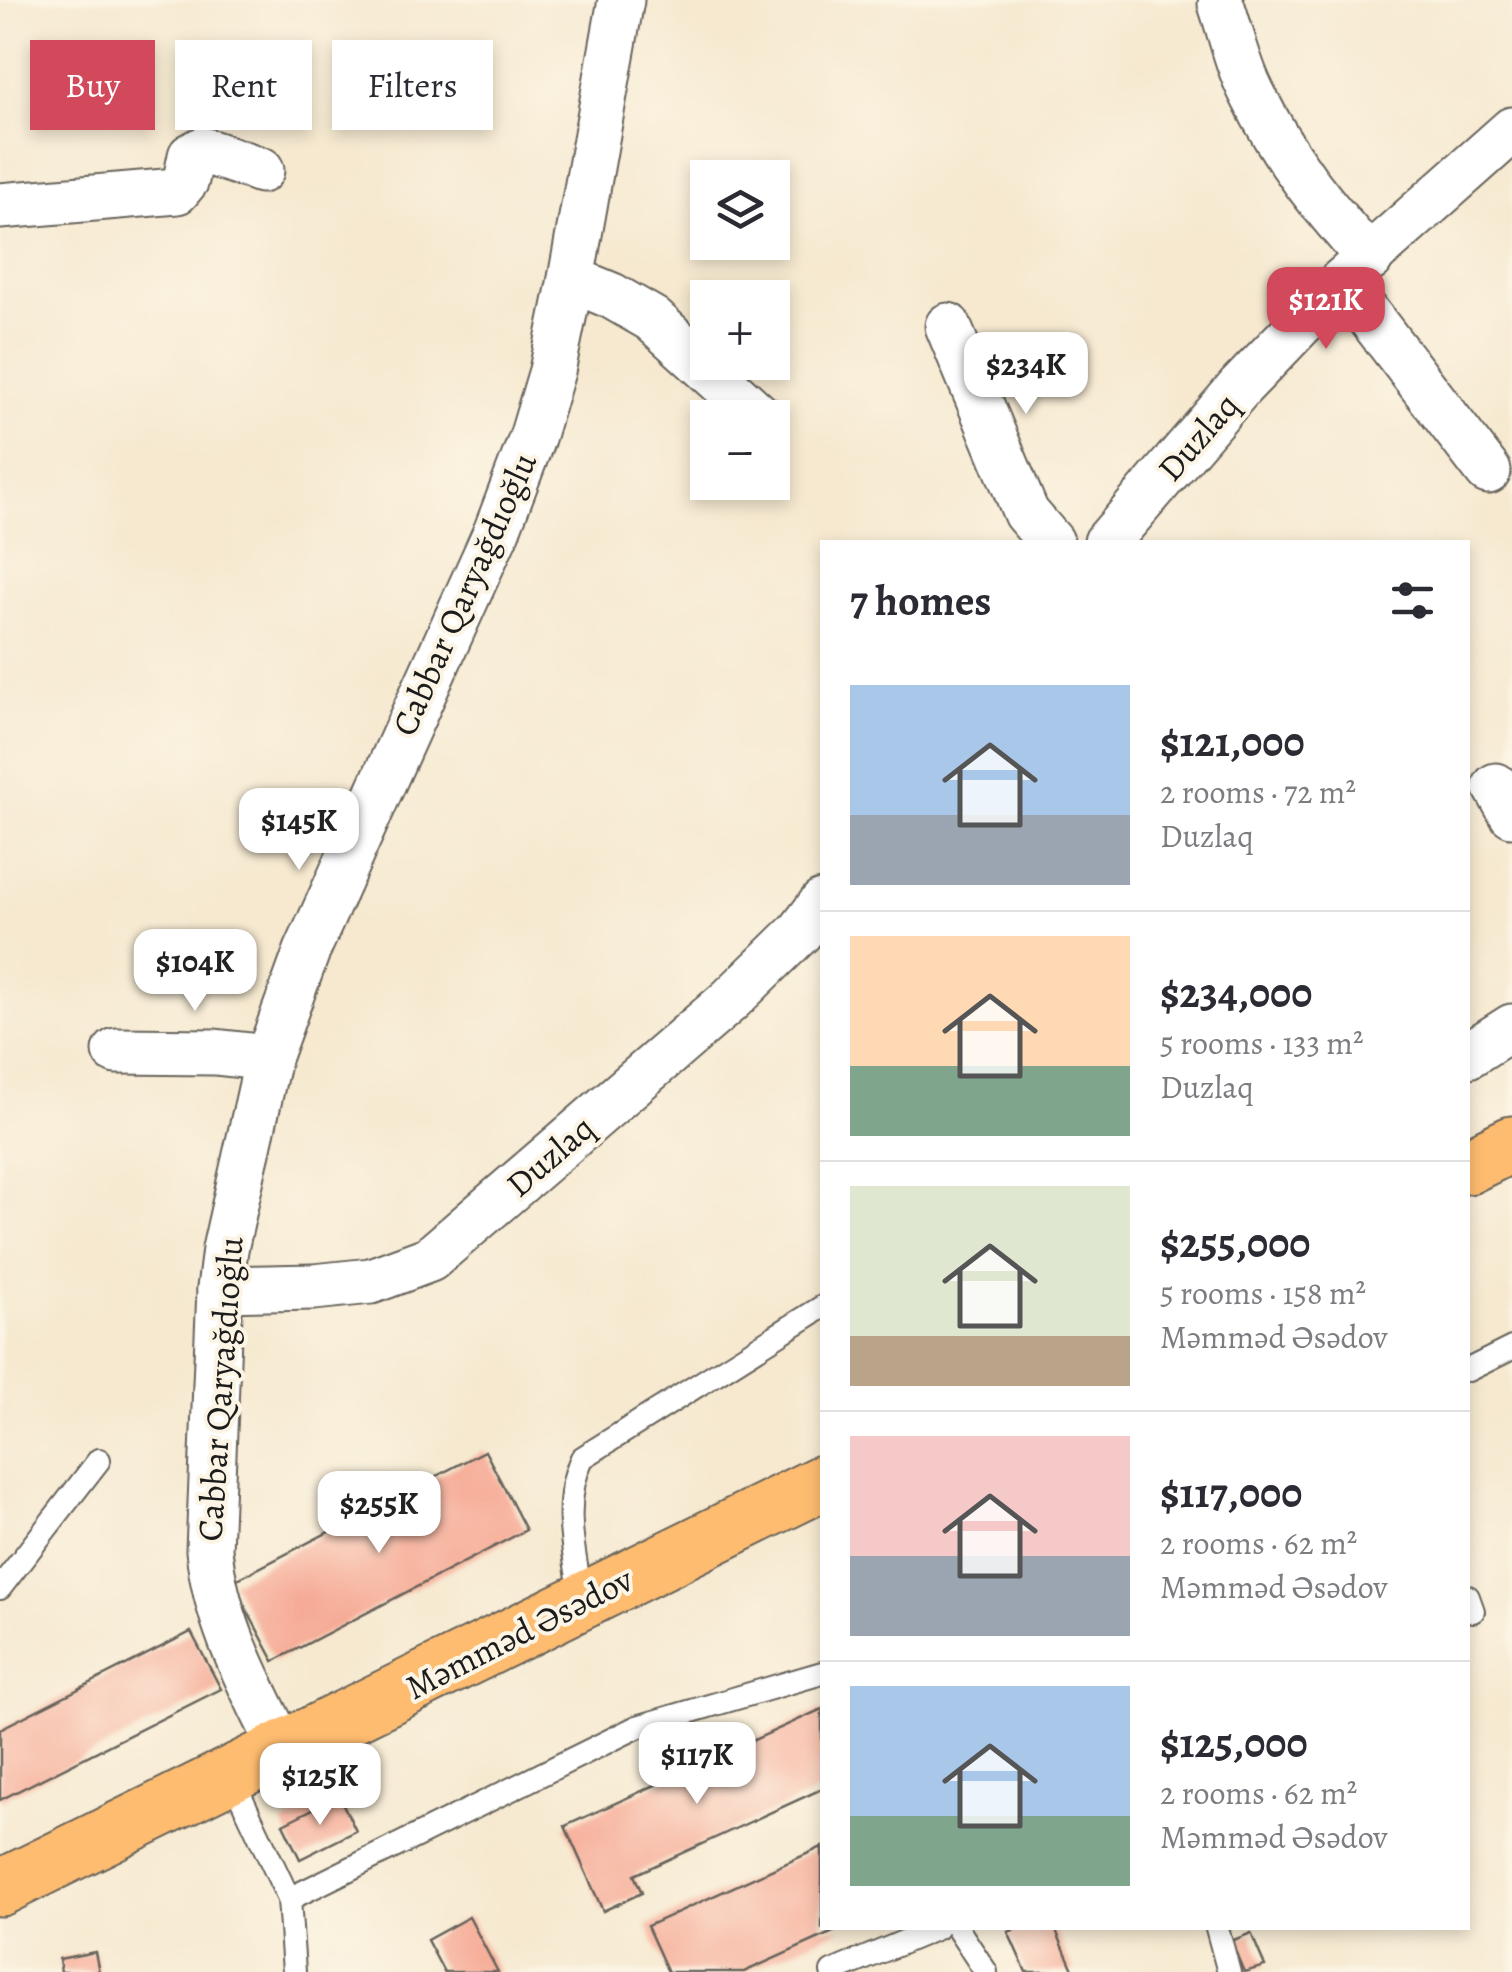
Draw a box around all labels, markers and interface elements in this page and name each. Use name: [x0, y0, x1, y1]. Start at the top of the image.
chip: Buy: [30, 40, 155, 130]
chip: Rent: [175, 40, 312, 130]
chip: Filters: [332, 40, 493, 130]
map controls: [690, 160, 790, 500]
button: layers: [690, 160, 790, 260]
pin: $121K: [1256, 267, 1396, 352]
text: $121K: [1289, 277, 1363, 321]
button: +: [690, 280, 790, 380]
pin: $234K: [956, 332, 1096, 417]
text: $234K: [986, 342, 1066, 386]
street label: Duzlaq: [1146, 383, 1250, 491]
button: −: [690, 400, 790, 500]
street label: Cabbar Qaryağdıoğlu: [380, 445, 548, 743]
text: 7 homes: [850, 572, 991, 629]
icon: filters: [1385, 573, 1440, 628]
text: $121,000: [1160, 713, 1305, 770]
icon: home: [930, 725, 1050, 845]
text: 2 rooms · 72 m²: [1160, 770, 1356, 814]
pin: $145K: [229, 788, 369, 873]
text: $145K: [261, 798, 337, 842]
text: Duzlaq: [1160, 814, 1254, 858]
pin: $104K: [125, 929, 265, 1014]
text: $104K: [156, 939, 234, 983]
text: $234,000: [1160, 964, 1312, 1021]
icon: home: [930, 976, 1050, 1096]
text: 5 rooms · 133 m²: [1160, 1021, 1363, 1065]
text: Duzlaq: [1160, 1065, 1254, 1109]
street label: Duzlaq: [496, 1104, 604, 1208]
text: $255,000: [1160, 1214, 1310, 1271]
icon: home: [930, 1226, 1050, 1346]
street label: Cabbar Qaryağdıoğlu: [185, 1235, 255, 1543]
text: 5 rooms · 158 m²: [1160, 1271, 1366, 1315]
text: Məmməd Əsədov: [1160, 1315, 1387, 1359]
text: $117,000: [1160, 1464, 1302, 1521]
pin: $255K: [309, 1471, 449, 1556]
icon: home: [930, 1476, 1050, 1596]
text: $255K: [340, 1481, 418, 1525]
text: 2 rooms · 62 m²: [1160, 1521, 1357, 1565]
street label: Məmməd Əsədov: [397, 1555, 641, 1711]
text: Məmməd Əsədov: [1160, 1565, 1387, 1609]
text: $125,000: [1160, 1714, 1308, 1771]
pin: $117K: [627, 1722, 767, 1807]
icon: home: [930, 1726, 1050, 1846]
text: $117K: [661, 1732, 733, 1776]
pin: $125K: [250, 1743, 390, 1828]
text: $125K: [282, 1753, 358, 1797]
text: 2 rooms · 62 m²: [1160, 1771, 1357, 1815]
text: Məmməd Əsədov: [1160, 1815, 1387, 1859]

